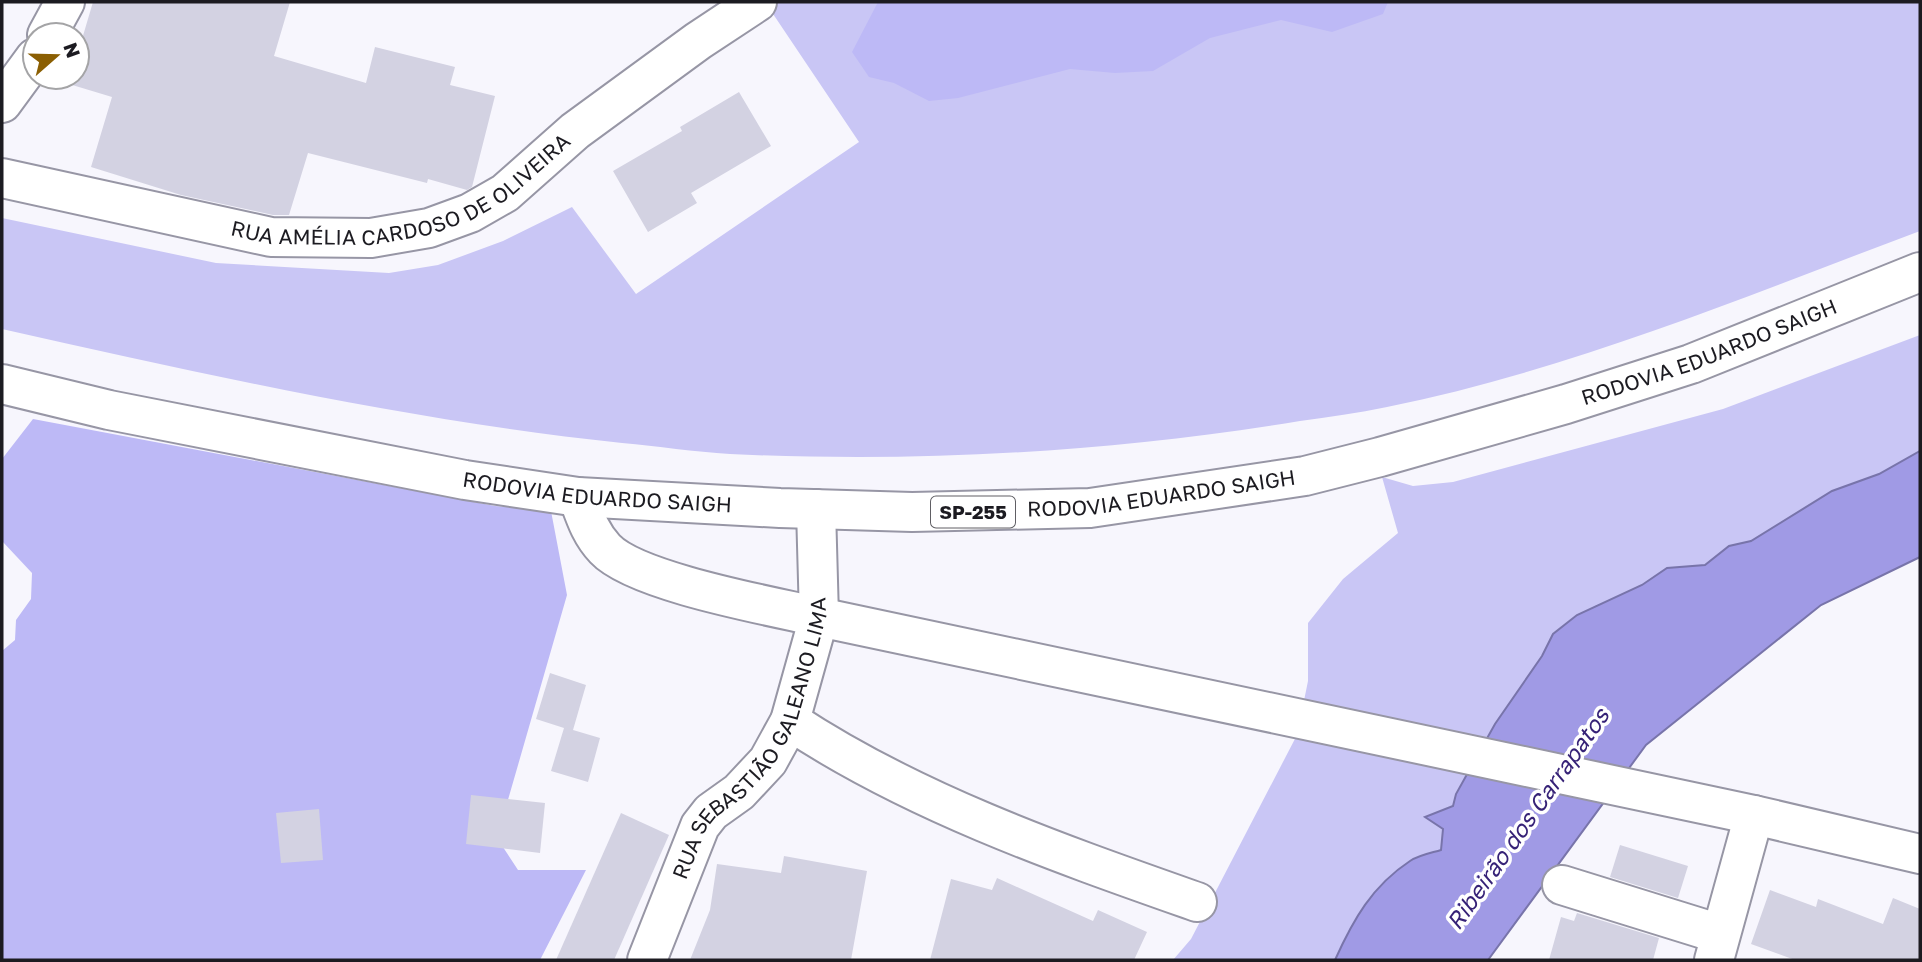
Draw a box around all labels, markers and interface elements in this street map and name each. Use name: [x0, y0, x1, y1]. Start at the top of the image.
north arrow: [21, 21, 91, 91]
text: N: [59, 39, 86, 61]
street label: RUA AMÉLIA CARDOSO DE OLIVEIRA: [229, 127, 575, 250]
street label: RODOVIA EDUARDO SAIGH: [1578, 293, 1840, 410]
street label: RODOVIA EDUARDO SAIGH: [1027, 464, 1297, 521]
street label: RODOVIA EDUARDO SAIGH: [461, 466, 733, 517]
road number: SP-255: [931, 496, 1015, 527]
street label: RUA SEBASTIÃO GALEANO LIMA: [666, 597, 832, 883]
water label: Ribeirão dos Carrapatos: [1440, 702, 1615, 935]

